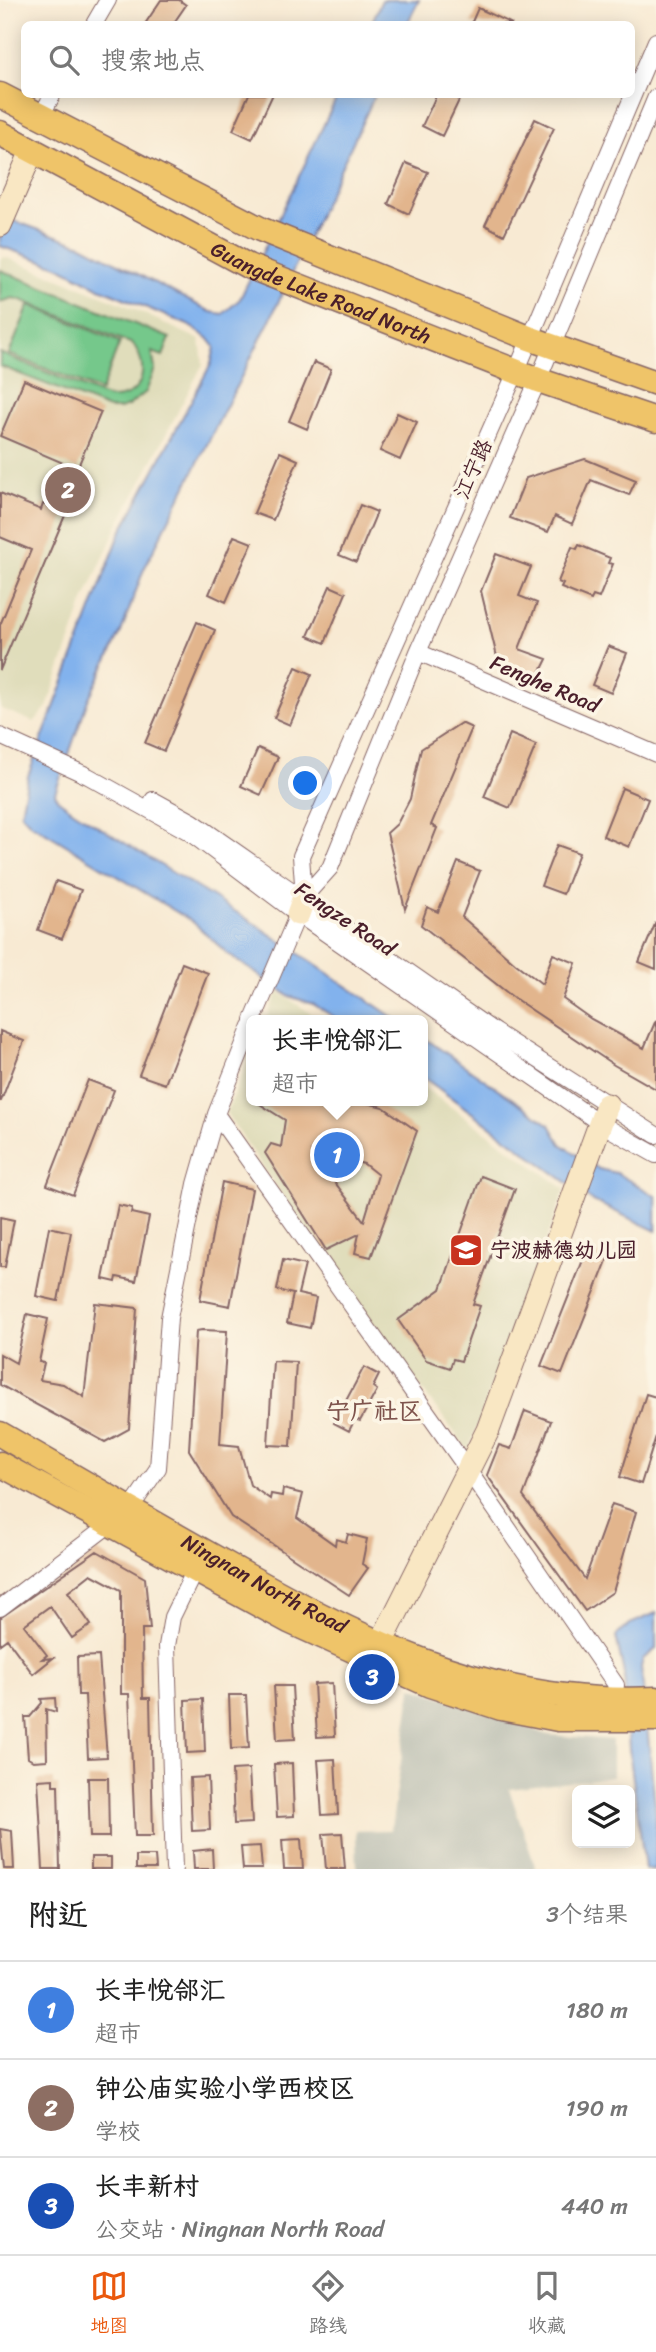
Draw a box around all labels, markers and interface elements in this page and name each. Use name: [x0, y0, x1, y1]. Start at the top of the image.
search box: [21, 21, 635, 98]
text: 搜索地点: [101, 37, 205, 83]
icon: search: [45, 41, 83, 79]
street label: Guangde Lake Road North: [204, 230, 437, 355]
street label: 江宁路: [443, 432, 503, 506]
pin: 2: [45, 464, 91, 516]
street label: Fenghe Road: [484, 644, 608, 725]
your location: [288, 766, 322, 800]
street label: Fengze Road: [287, 871, 405, 968]
popup: [246, 1015, 428, 1106]
text: 长丰悦邻汇: [272, 1017, 402, 1063]
text: 超市: [272, 1063, 318, 1104]
pin: 1: [314, 1129, 360, 1181]
school or university icon: 宁波赫德幼儿园: [447, 1231, 485, 1269]
place label: 宁波赫德幼儿园: [490, 1231, 637, 1269]
district label: 宁广社区: [326, 1390, 422, 1432]
street label: Ningnan North Road: [174, 1523, 356, 1646]
pin: 3: [349, 1651, 395, 1703]
map controls: [572, 1785, 635, 1848]
button: layers: [572, 1785, 635, 1848]
text: 附近: [28, 1888, 88, 1942]
text: 3个结果: [546, 1894, 628, 1935]
text: 长丰悦邻汇: [95, 1967, 225, 2013]
text: 1: [46, 1990, 56, 2031]
text: 180 m: [566, 1990, 628, 2031]
text: 超市: [95, 2013, 141, 2054]
text: 钟公庙实验小学西校区: [95, 2065, 355, 2111]
text: 2: [44, 2088, 58, 2129]
text: 190 m: [566, 2088, 628, 2129]
text: 学校: [95, 2111, 141, 2152]
text: 长丰新村: [95, 2163, 199, 2209]
text: 3: [45, 2186, 57, 2227]
text: 440 m: [561, 2186, 628, 2227]
text: 公交站 · Ningnan North Road: [95, 2209, 384, 2250]
tab: 地图: [90, 2267, 128, 2342]
tab: 路线: [309, 2267, 347, 2342]
tab: 收藏: [528, 2267, 566, 2342]

